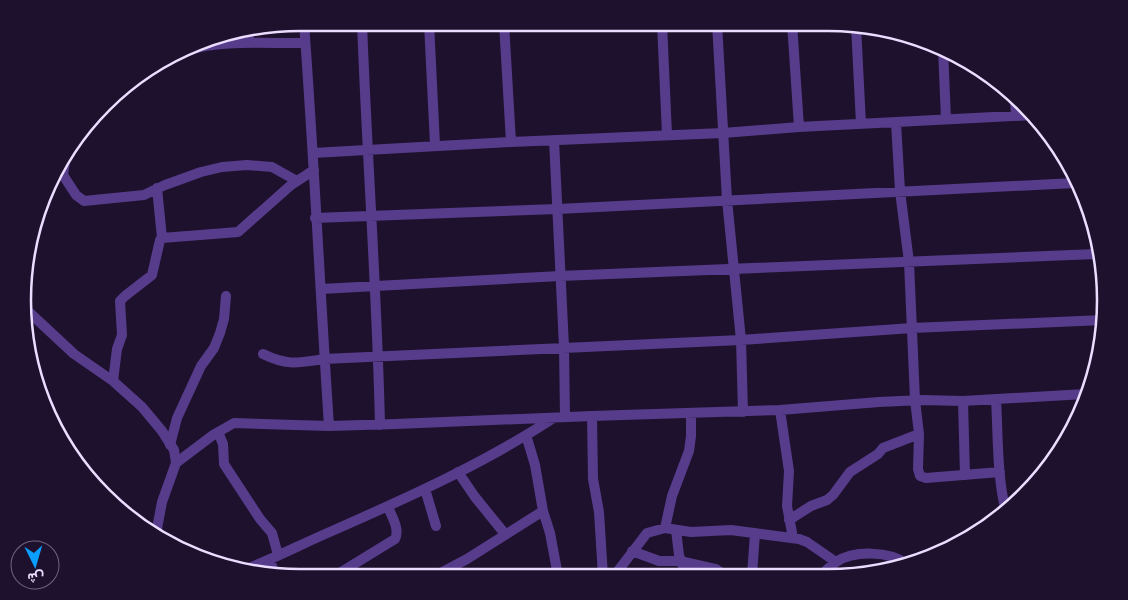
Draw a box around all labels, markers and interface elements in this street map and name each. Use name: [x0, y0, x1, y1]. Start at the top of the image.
north arrow: [10, 540, 60, 590]
text: ش: [27, 568, 45, 587]

